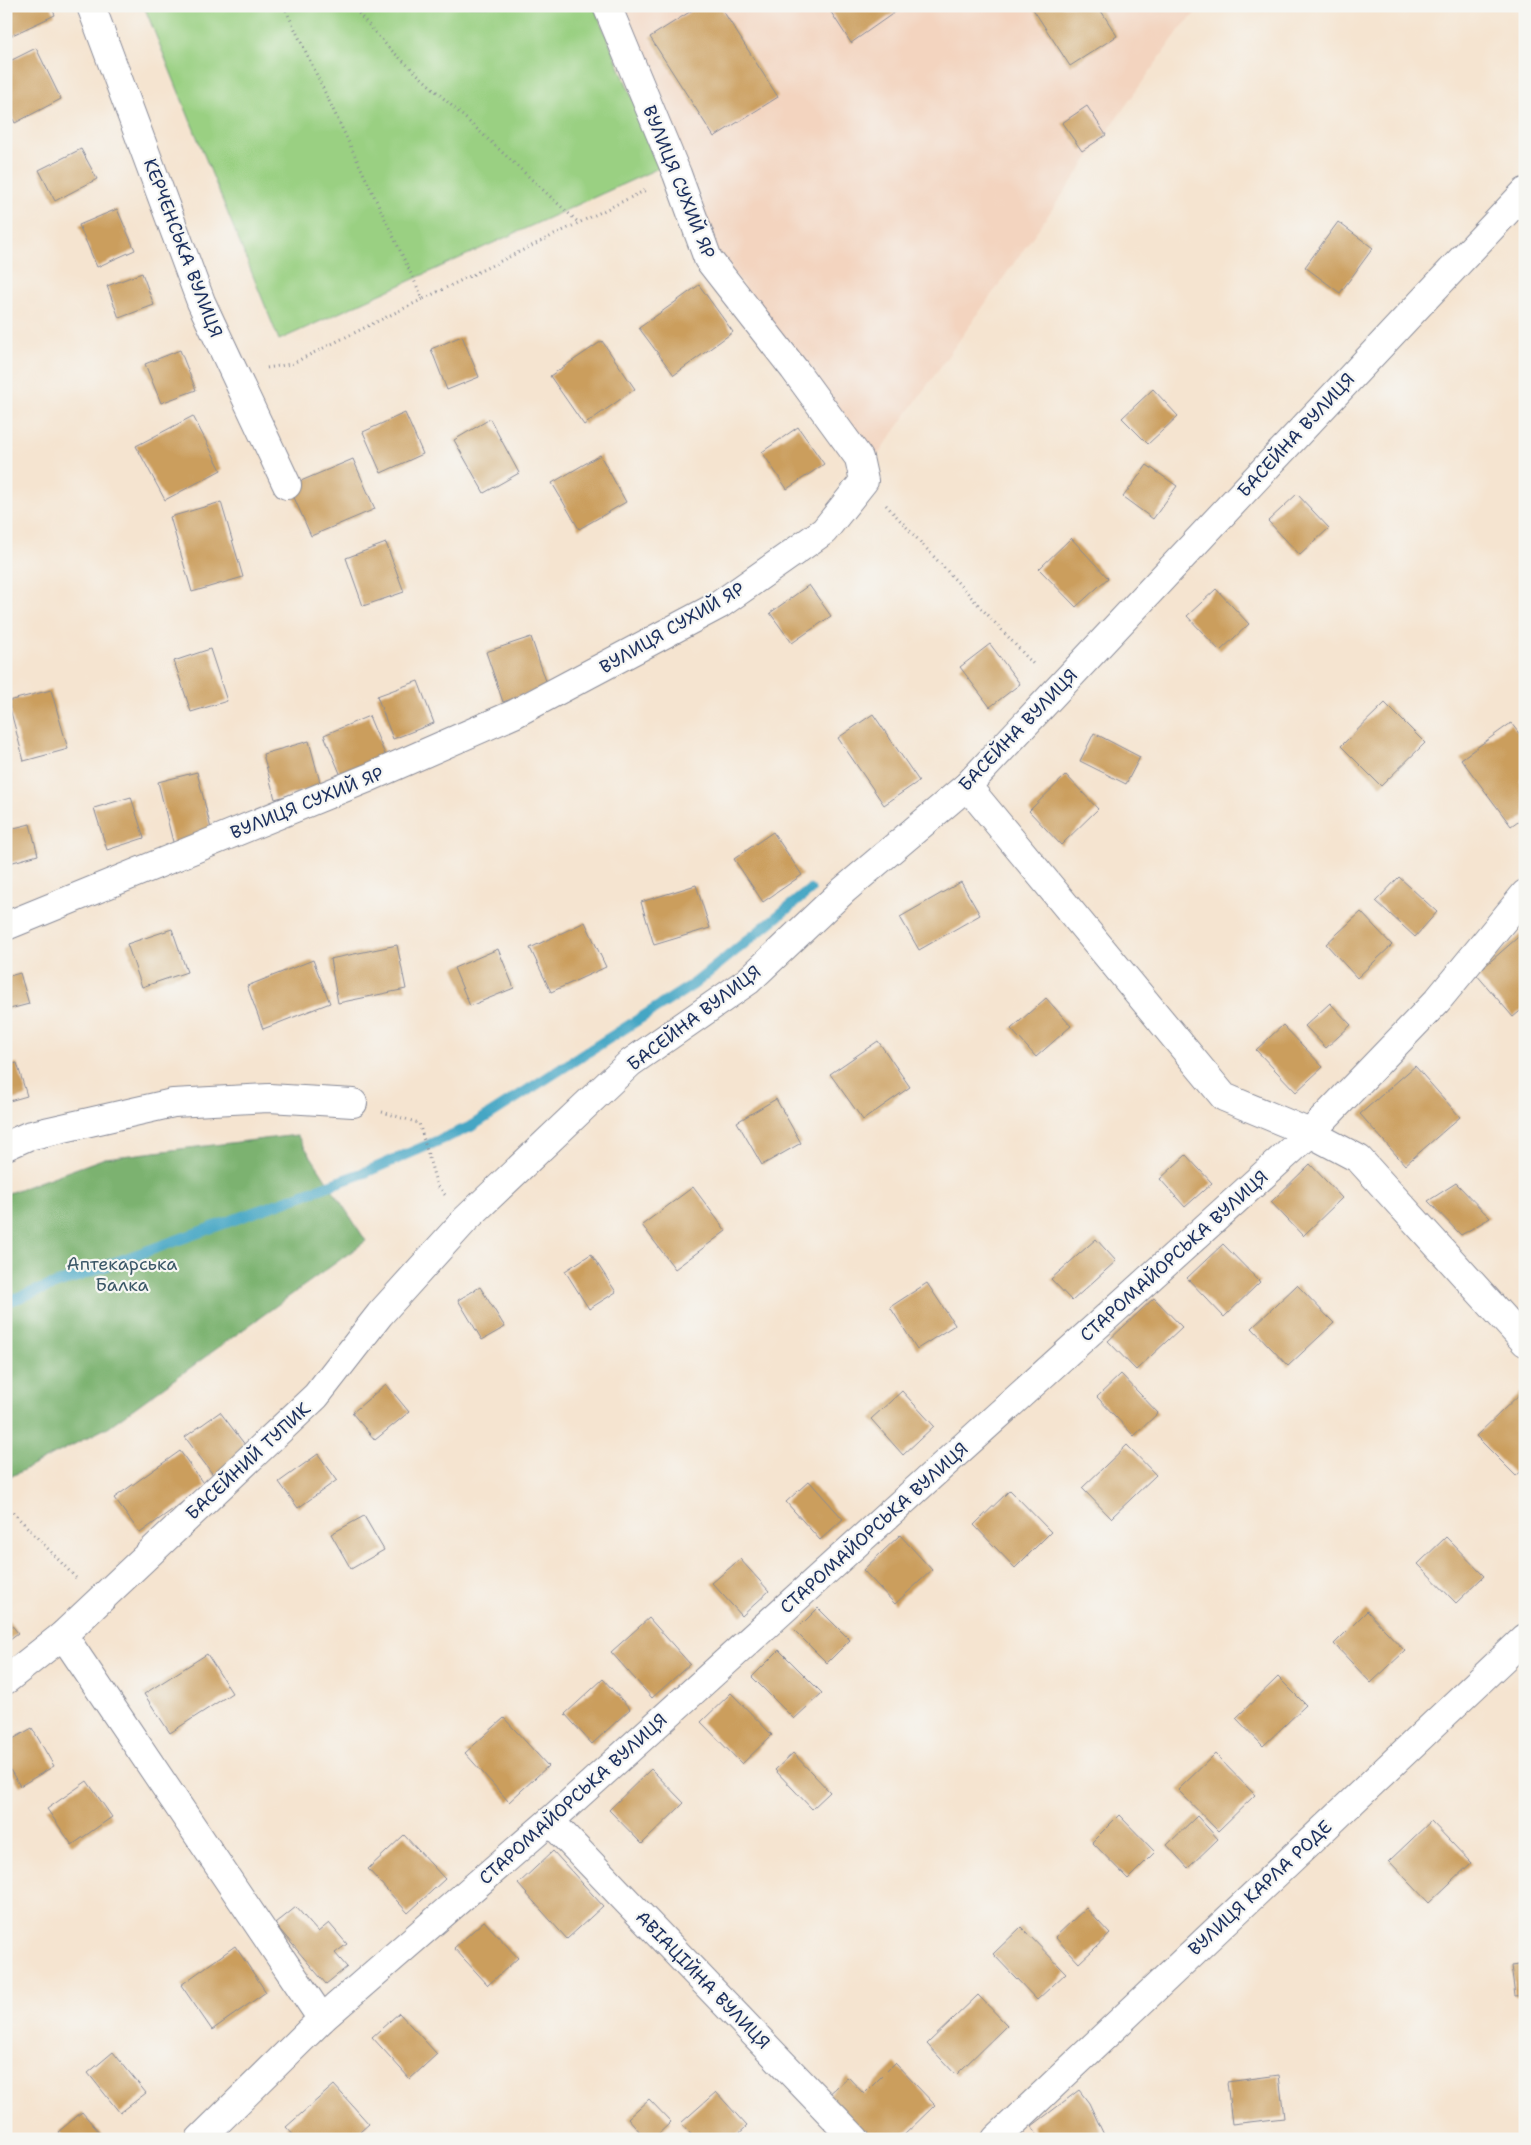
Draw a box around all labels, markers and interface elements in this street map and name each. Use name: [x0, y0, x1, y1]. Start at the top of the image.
street label: ВУЛИЦЯ СУХИЙ ЯР: [637, 102, 721, 262]
street label: КЕРЧЕНСЬКА ВУЛИЦЯ: [138, 155, 228, 341]
street label: БАСЕЙНА ВУЛИЦЯ: [1232, 368, 1360, 502]
street label: ВУЛИЦЯ СУХИЙ ЯР: [595, 577, 749, 679]
street label: БАСЕЙНА ВУЛИЦЯ: [953, 664, 1083, 796]
street label: ВУЛИЦЯ СУХИЙ ЯР: [227, 761, 387, 845]
street label: БАСЕЙНА ВУЛИЦЯ: [622, 960, 766, 1076]
street label: СТАРОМАЙОРСЬКА ВУЛИЦЯ: [1075, 1165, 1273, 1347]
park label: Аптекарська Балка: [67, 1252, 177, 1297]
street label: БАСЕЙНИЙ ТУПИК: [180, 1397, 316, 1525]
street label: СТАРОМАЙОРСЬКА ВУЛИЦЯ: [775, 1437, 973, 1619]
street label: СТАРОМАЙОРСЬКА ВУЛИЦЯ: [474, 1708, 672, 1890]
street label: ВУЛИЦЯ КАРЛА РОДЕ: [1183, 1815, 1337, 1961]
street label: АВІАЦІЙНА ВУЛИЦЯ: [631, 1906, 775, 2054]

